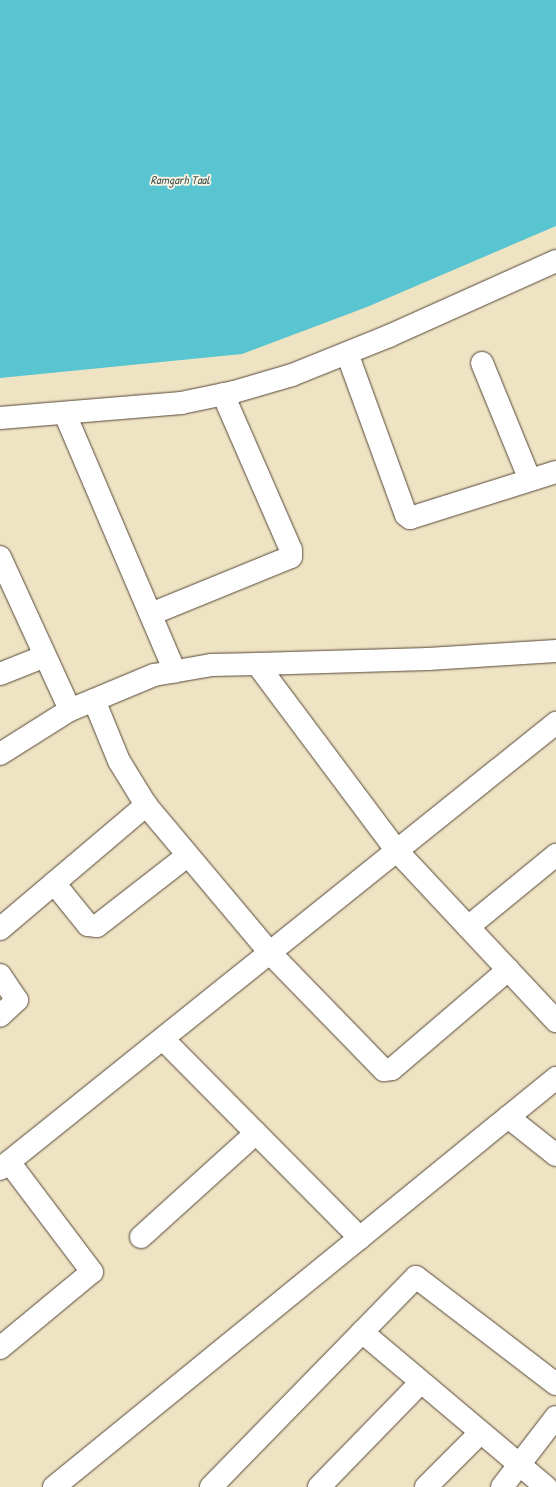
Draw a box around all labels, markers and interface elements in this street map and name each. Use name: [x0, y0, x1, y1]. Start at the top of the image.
water label: Ramgarh Taal: [151, 173, 209, 187]

